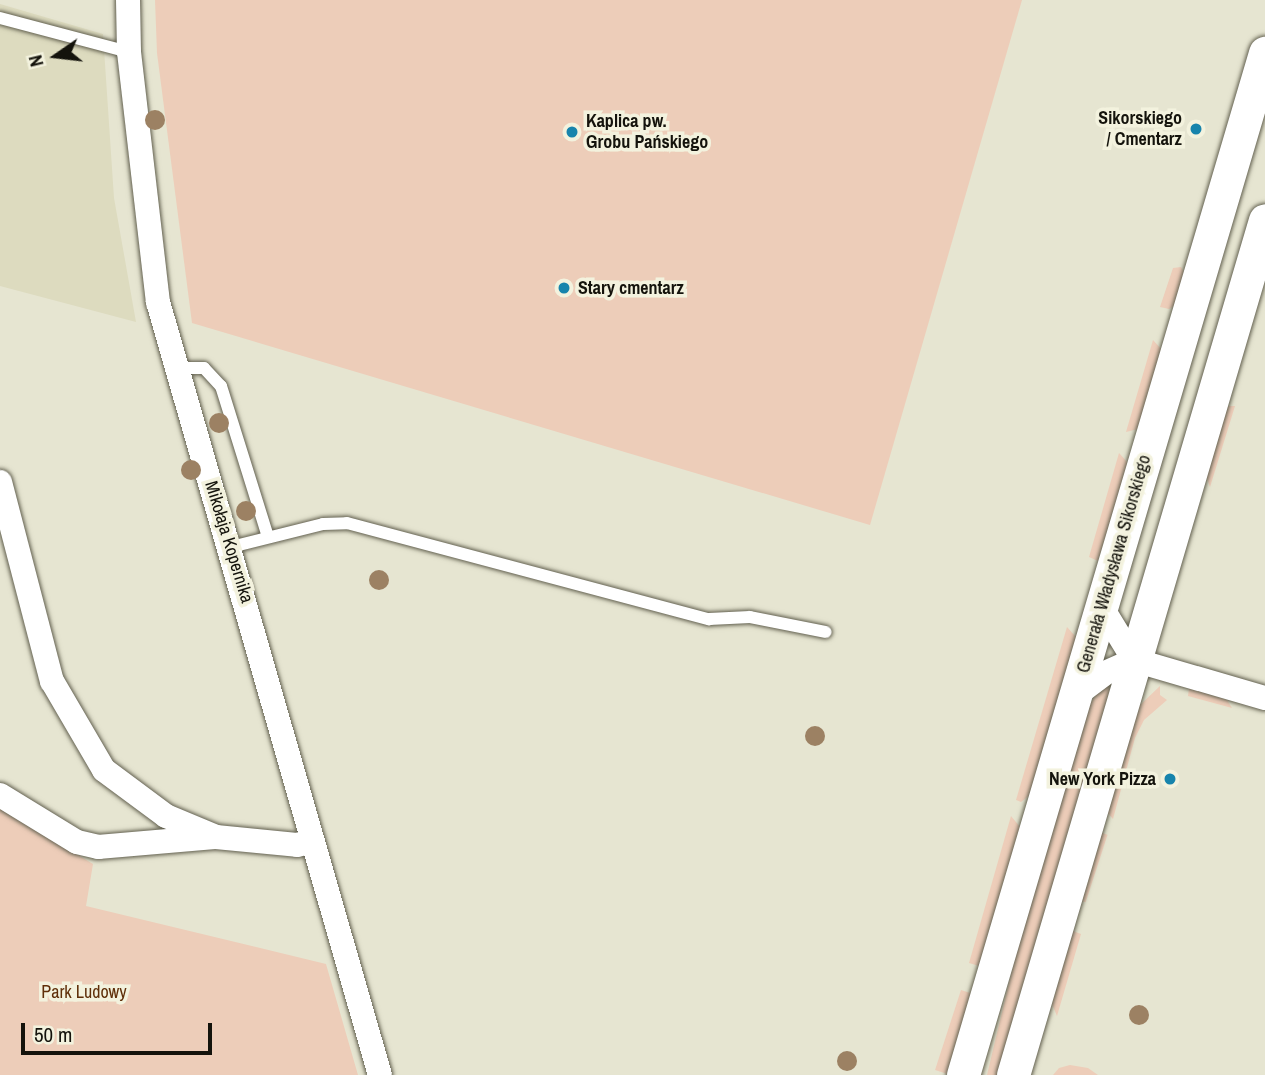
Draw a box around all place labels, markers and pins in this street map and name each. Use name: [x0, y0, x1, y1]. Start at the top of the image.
place label: Sikorskiego / Cmentarz: [1098, 108, 1182, 150]
place label: Kaplica pw. Grobu Pańskiego: [586, 111, 708, 154]
marker: Sikorskiego / Cmentarz: [1188, 121, 1204, 137]
marker: Kaplica pw. Grobu Pańskiego: [564, 124, 580, 140]
place label: Stary cmentarz: [578, 277, 684, 299]
marker: Stary cmentarz: [556, 280, 572, 296]
place label: New York Pizza: [1049, 768, 1156, 790]
marker: New York Pizza: [1162, 771, 1178, 787]

